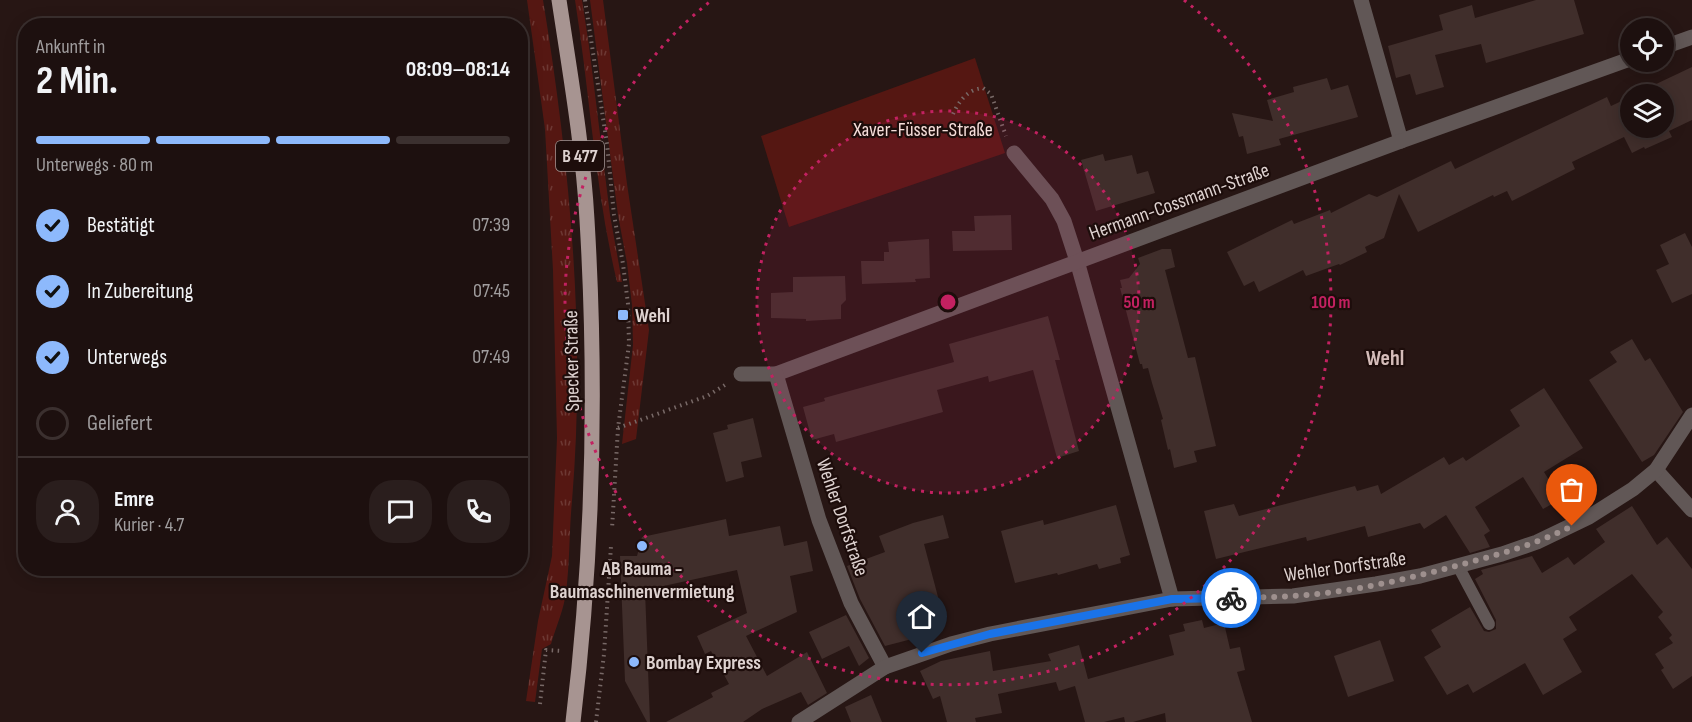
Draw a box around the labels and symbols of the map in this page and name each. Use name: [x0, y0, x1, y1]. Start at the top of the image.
park label: Xaver-Füsser-Straße: [852, 118, 993, 142]
road number: B 477: [556, 141, 604, 171]
street label: Hermann-Cossmann-Straße: [1086, 158, 1273, 246]
centre of rings: [938, 292, 958, 312]
text: 50 m: [1123, 292, 1155, 313]
text: 100 m: [1312, 292, 1351, 313]
place label: Wehl: [635, 304, 670, 328]
marker: Wehl: [616, 308, 630, 322]
street label: Specker Straße: [559, 310, 585, 412]
district label: Wehl: [1366, 345, 1404, 372]
street label: Wehler Dorfstraße: [811, 455, 873, 579]
pin: [1546, 464, 1597, 526]
marker: AB Bauma - Baumaschinenvermietung: [635, 539, 649, 553]
street label: Wehler Dorfstraße: [1283, 547, 1408, 587]
place label: AB Bauma - Baumaschinenvermietung: [550, 557, 735, 604]
courier: [1201, 568, 1261, 628]
pin: [896, 591, 947, 653]
place label: Bombay Express: [646, 651, 761, 675]
marker: Bombay Express: [627, 655, 641, 669]

